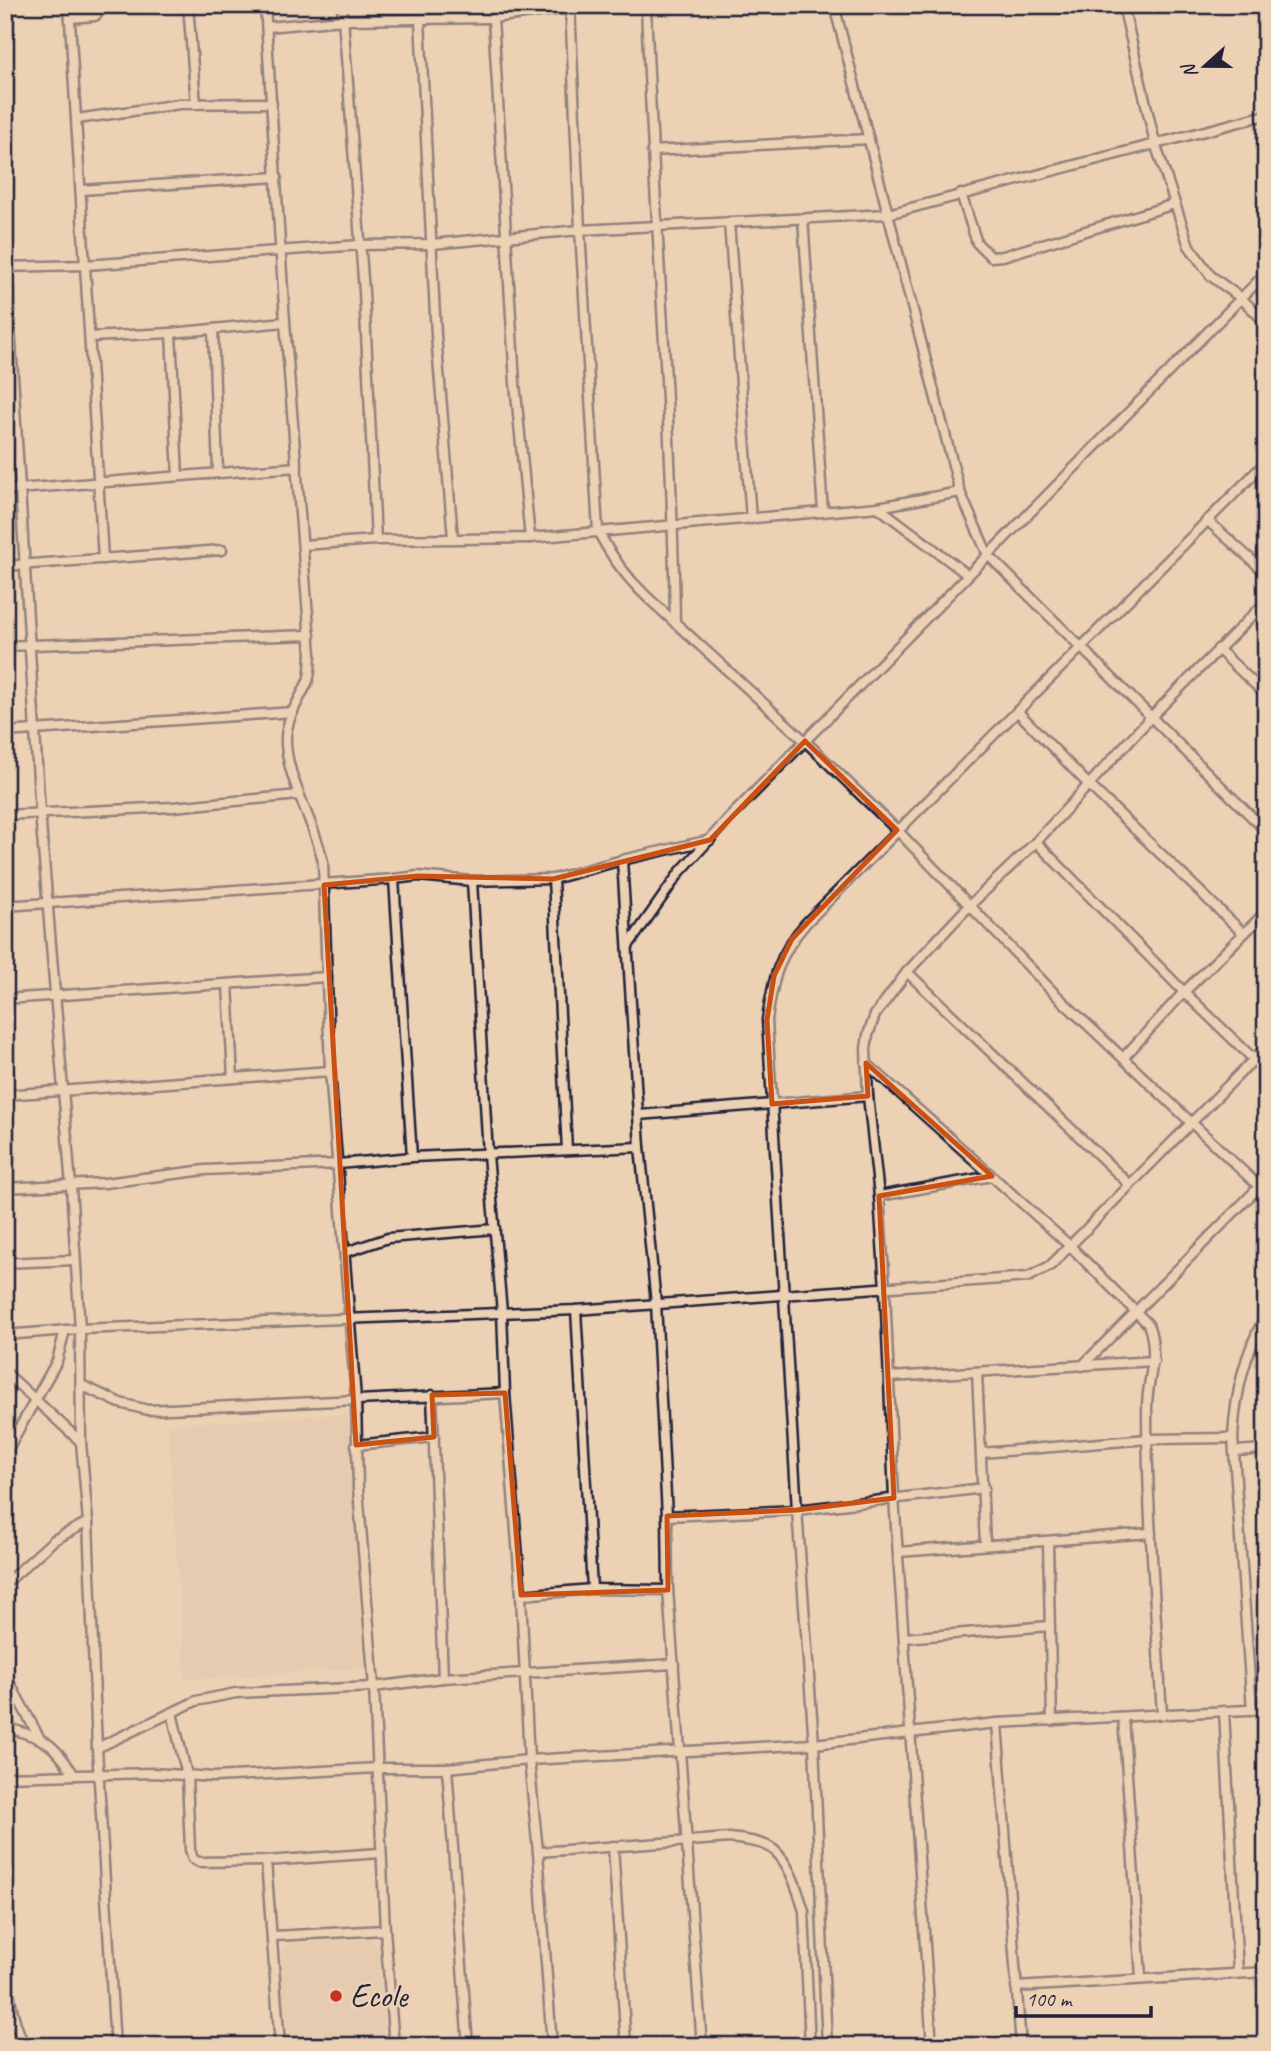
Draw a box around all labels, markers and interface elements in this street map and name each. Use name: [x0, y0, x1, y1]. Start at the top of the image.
north arrow: [1170, 32, 1240, 102]
text: N: [1176, 59, 1203, 82]
scale bar: [1016, 1974, 1150, 2018]
place label: Ecole: [350, 1975, 409, 2017]
text: 100 m: [1026, 1986, 1073, 2012]
marker: Ecole: [328, 1988, 344, 2004]

